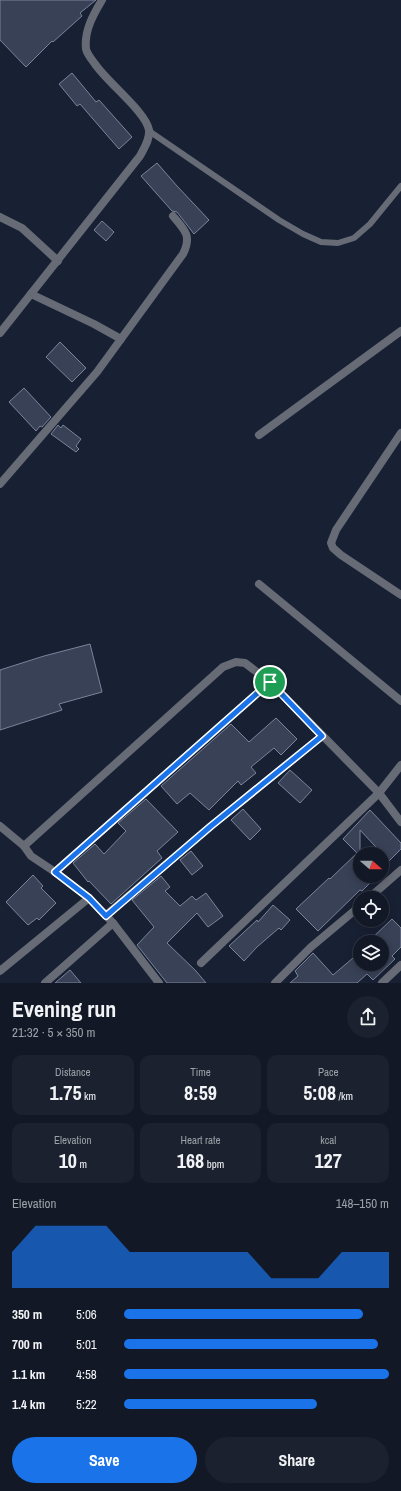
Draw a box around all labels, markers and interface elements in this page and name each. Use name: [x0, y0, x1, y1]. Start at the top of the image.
pin: [253, 665, 287, 699]
icon: arrive: [259, 671, 281, 693]
north arrow: [353, 847, 389, 883]
map controls: [353, 847, 389, 971]
button: locate: [353, 891, 389, 927]
button: layers: [353, 935, 389, 971]
text: Evening run: [12, 994, 116, 1024]
button: share: [347, 996, 389, 1038]
text: 21:32 · 5 × 350 m: [12, 1024, 95, 1041]
text: Distance: [55, 1065, 91, 1079]
text: Time: [190, 1065, 211, 1079]
text: Pace: [318, 1065, 338, 1079]
text: 1.75: [50, 1079, 82, 1106]
text: 8:59: [184, 1079, 217, 1106]
text: 5:08: [303, 1079, 336, 1106]
text: km: [82, 1089, 96, 1103]
text: /km: [336, 1089, 353, 1103]
text: Elevation: [54, 1133, 92, 1147]
text: Heart rate: [180, 1133, 221, 1147]
text: kcal: [320, 1133, 336, 1147]
text: 10: [59, 1147, 77, 1174]
text: 168: [177, 1147, 204, 1174]
text: 127: [314, 1147, 342, 1174]
text: m: [77, 1157, 87, 1171]
text: bpm: [204, 1157, 224, 1171]
text: Elevation: [12, 1195, 56, 1212]
text: 148–150 m: [336, 1195, 389, 1212]
text: 350 m: [12, 1306, 42, 1323]
text: 5:06: [76, 1306, 97, 1323]
text: 700 m: [12, 1336, 42, 1353]
text: 5:01: [76, 1336, 97, 1353]
text: 1.1 km: [12, 1366, 45, 1383]
text: 4:58: [76, 1366, 97, 1383]
text: 1.4 km: [12, 1396, 45, 1413]
text: 5:22: [76, 1396, 97, 1413]
button: Save: [12, 1437, 197, 1483]
button: Share: [205, 1437, 389, 1483]

